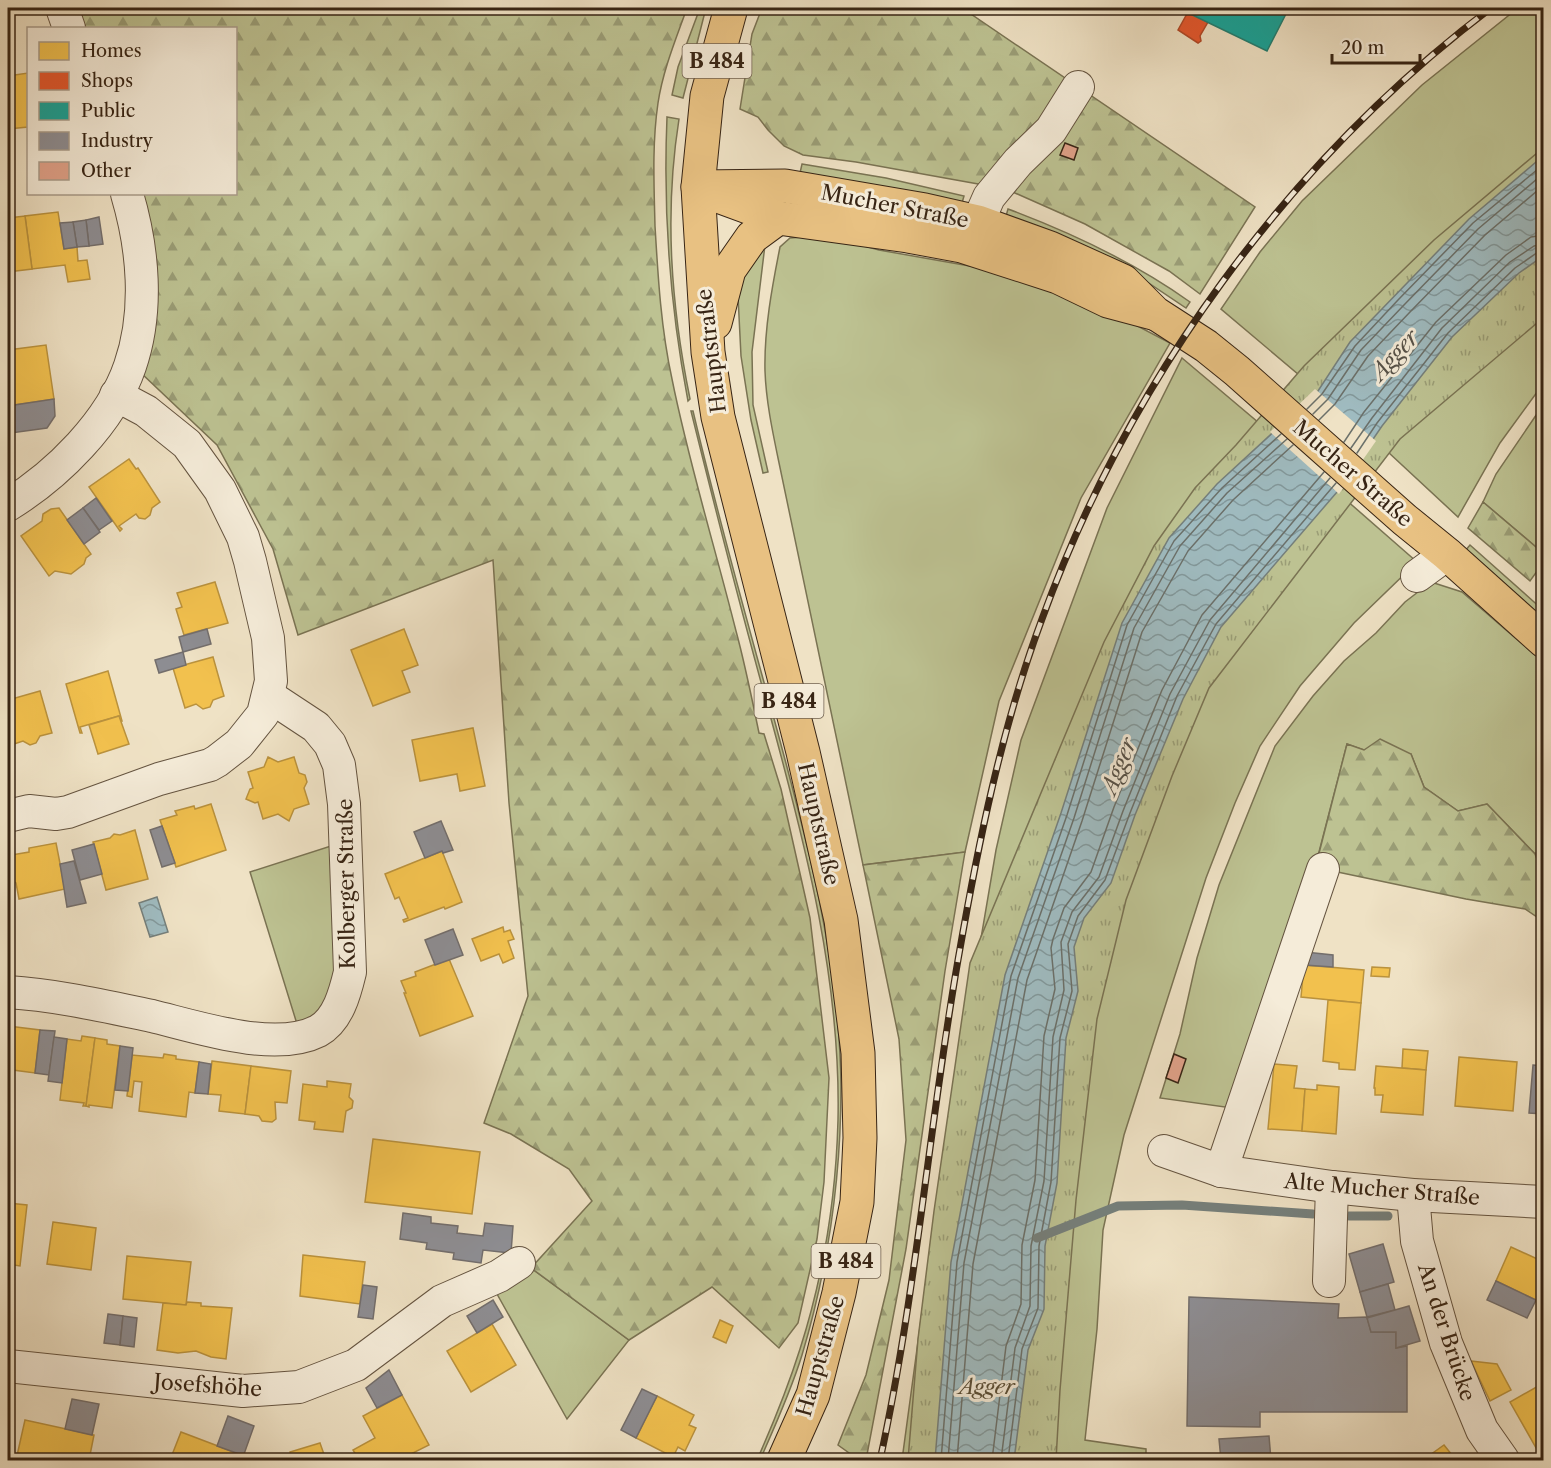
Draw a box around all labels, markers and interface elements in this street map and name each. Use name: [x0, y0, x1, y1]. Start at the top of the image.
legend: [27, 27, 237, 195]
scale bar: [1332, 27, 1420, 65]
text: 20 m: [1341, 37, 1385, 59]
text: Homes: [81, 40, 142, 62]
road number: B 484: [682, 44, 752, 78]
text: Shops: [81, 70, 133, 92]
text: Public: [81, 100, 135, 122]
text: Industry: [81, 130, 154, 152]
text: Other: [81, 160, 132, 182]
street label: Mucher Straße: [819, 179, 971, 233]
street label: Hauptstraße: [691, 288, 731, 414]
water label: Agger: [1363, 323, 1426, 388]
street label: Mucher Straße: [1288, 414, 1418, 532]
road number: B 484: [754, 684, 824, 718]
water label: Agger: [1094, 732, 1143, 801]
street label: Hauptstraße: [793, 760, 845, 888]
street label: Kolberger Straße: [332, 798, 360, 970]
street label: Alte Mucher Straße: [1282, 1168, 1481, 1210]
road number: B 484: [812, 1244, 880, 1278]
street label: An der Brücke: [1413, 1259, 1481, 1404]
street label: Hauptstraße: [791, 1293, 849, 1419]
street label: Josefshöhe: [150, 1369, 263, 1401]
park label: Agger: [956, 1374, 1016, 1399]

